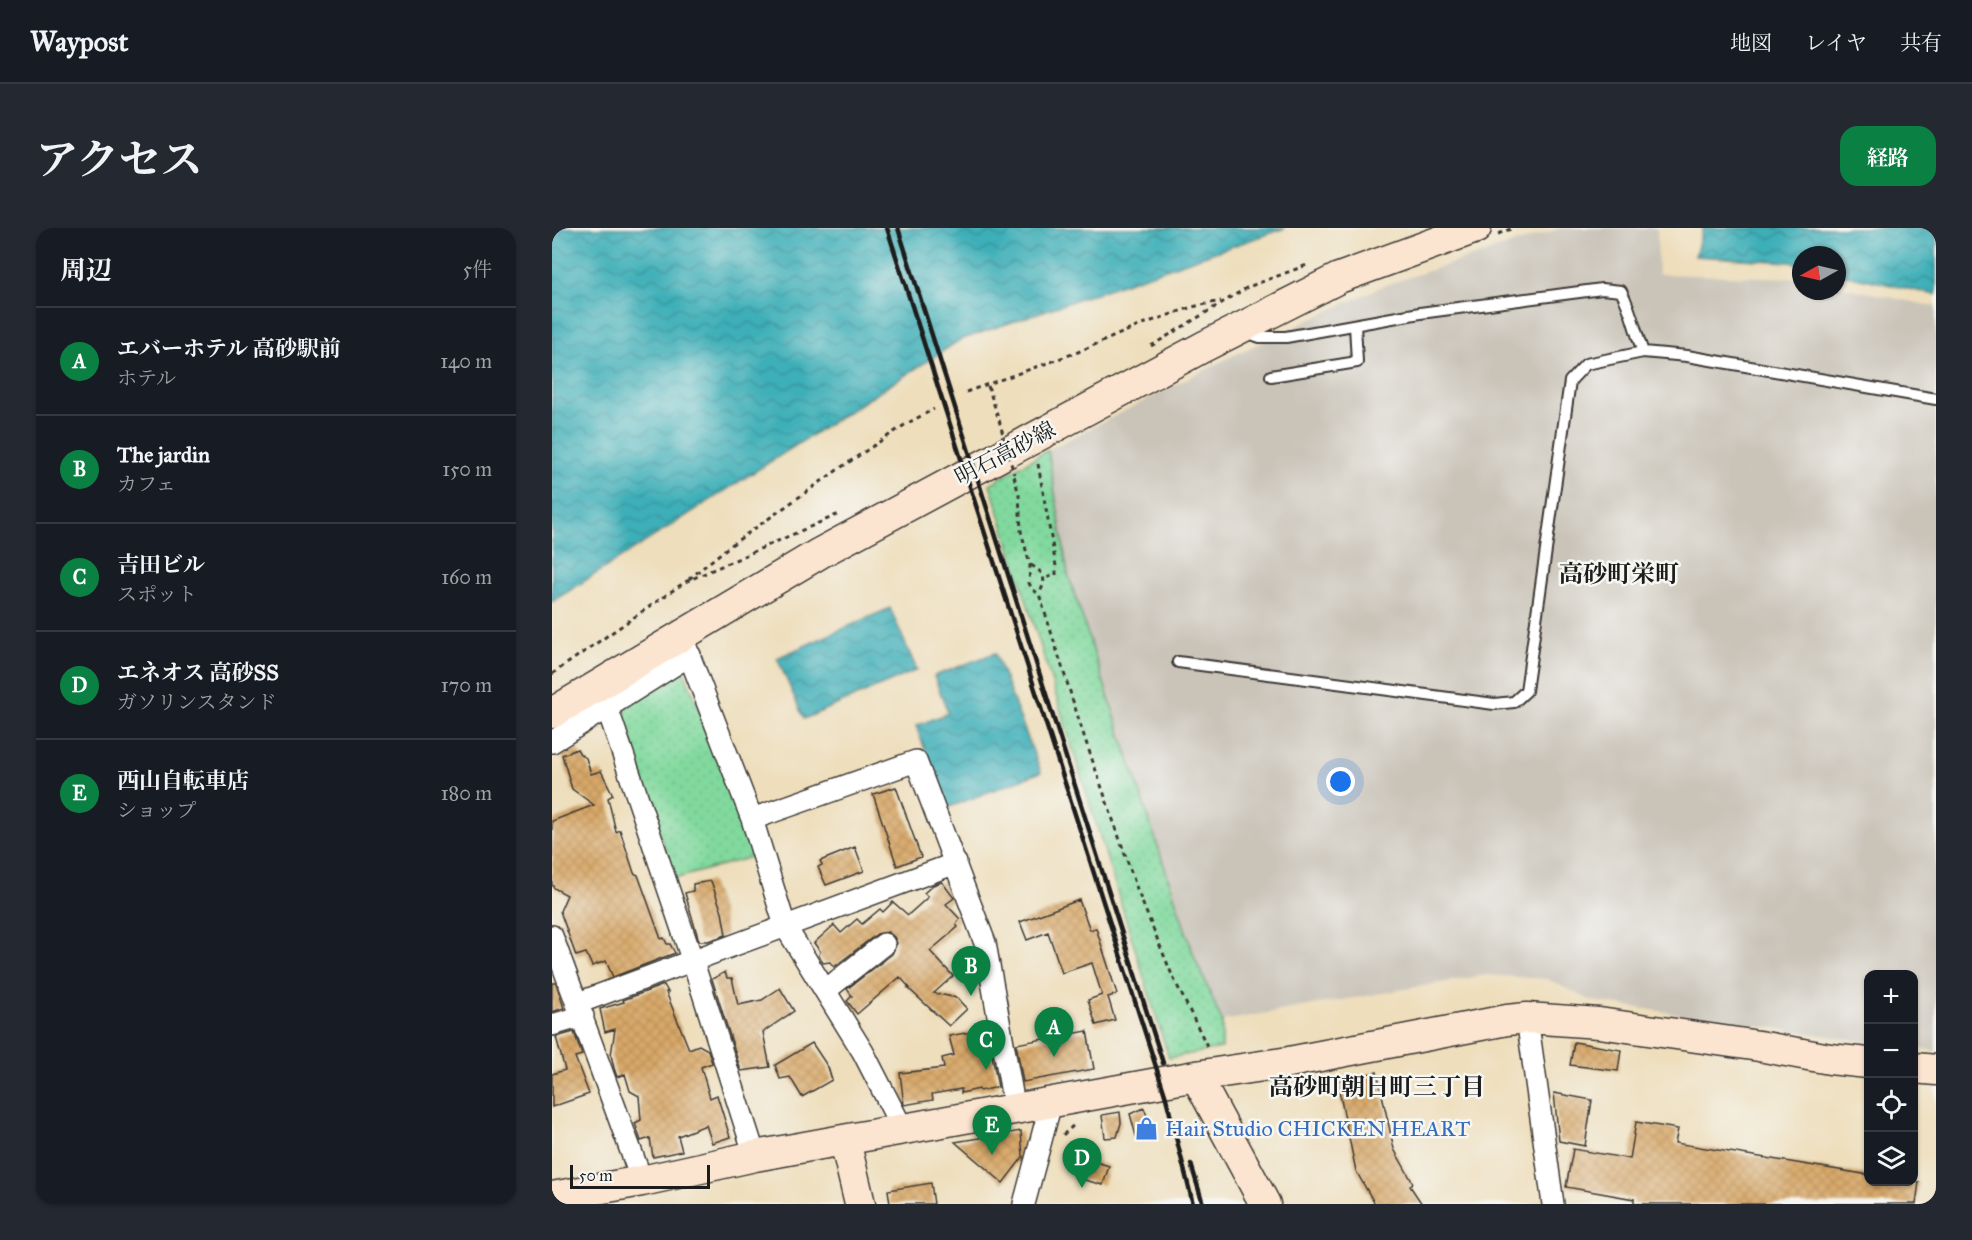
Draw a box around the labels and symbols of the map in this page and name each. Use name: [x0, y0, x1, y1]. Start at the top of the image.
north arrow: [1792, 246, 1846, 300]
street label: 明石高砂線: [950, 415, 1060, 491]
district label: 高砂町栄町: [1559, 559, 1679, 589]
your location: [1326, 767, 1355, 796]
pin: B: [952, 946, 990, 996]
pin: A: [1034, 1008, 1074, 1057]
pin: C: [966, 1020, 1006, 1070]
district label: 高砂町朝日町三丁目: [1269, 1072, 1485, 1102]
pin: E: [972, 1106, 1012, 1155]
shop icon: Hair Studio CHICKEN HEART: [1134, 1115, 1160, 1141]
place label: Hair Studio CHICKEN HEART: [1165, 1115, 1470, 1142]
pin: D: [1062, 1138, 1102, 1188]
scale bar: [570, 1162, 710, 1190]

